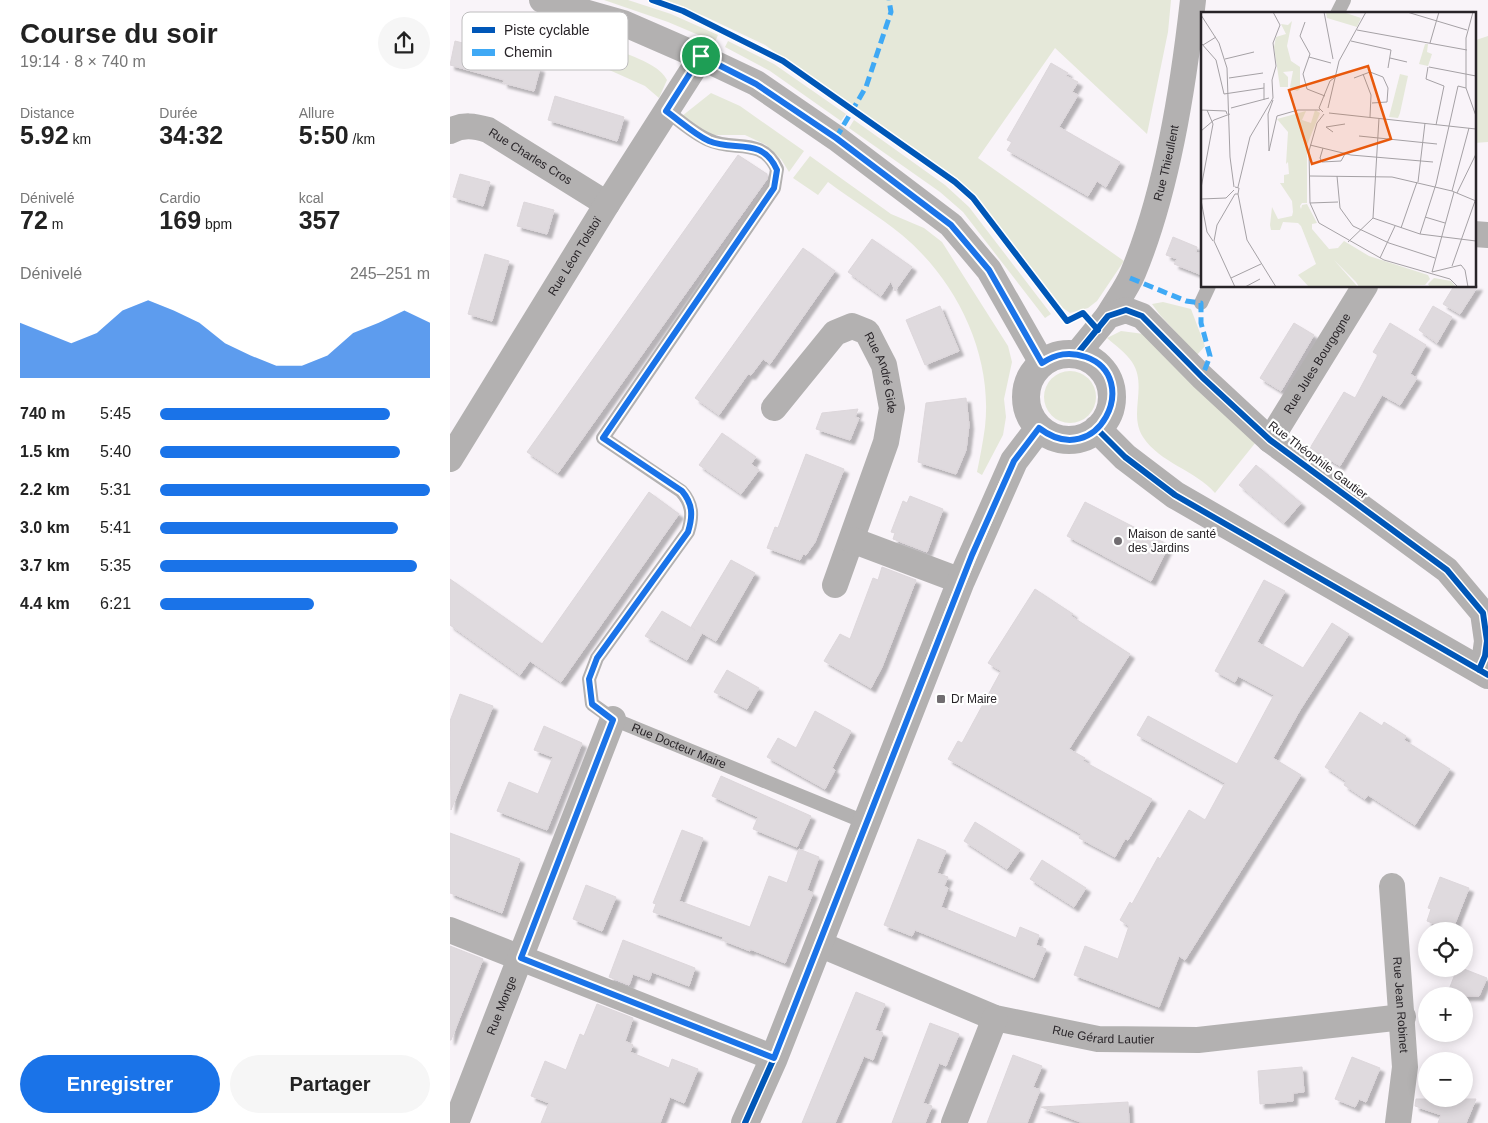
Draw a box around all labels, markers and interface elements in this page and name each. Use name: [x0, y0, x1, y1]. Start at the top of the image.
legend: [462, 12, 628, 70]
inset map: [1201, 12, 1476, 288]
button: share: [378, 17, 430, 69]
text: Course du soir: [20, 18, 218, 49]
text: Piste cyclable: [504, 22, 590, 38]
pin: [680, 35, 722, 77]
icon: arrive: [687, 42, 715, 70]
text: Chemin: [504, 44, 552, 60]
text: 19:14 · 8 × 740 m: [20, 53, 146, 70]
text: Distance: [20, 105, 74, 121]
text: Durée: [159, 105, 197, 121]
text: Allure: [299, 105, 334, 121]
text: 5.92: [20, 121, 69, 149]
text: 34:32: [159, 121, 223, 149]
text: 5:50: [299, 121, 349, 149]
street label: Rue Thieullent: [1151, 123, 1182, 202]
street label: Rue Charles Cros: [486, 125, 575, 187]
text: km: [69, 131, 91, 147]
text: /km: [349, 131, 375, 147]
text: Dénivelé: [20, 190, 74, 206]
text: Cardio: [159, 190, 201, 206]
text: kcal: [299, 190, 324, 206]
text: 72: [20, 206, 48, 234]
text: 169: [159, 206, 201, 234]
text: 357: [299, 206, 340, 234]
street label: Rue Léon Tolstoï: [545, 214, 605, 298]
text: m: [48, 216, 63, 232]
text: bpm: [201, 216, 232, 232]
text: Dénivelé: [20, 265, 82, 282]
text: 245–251 m: [350, 265, 430, 282]
street label: Rue Jules Bourgogne: [1281, 310, 1354, 416]
street label: Rue André Gide: [861, 330, 899, 415]
text: 740 m: [20, 405, 65, 422]
text: 5:45: [100, 405, 131, 422]
street label: Rue Théophile Gautier: [1266, 418, 1370, 502]
text: 1.5 km: [20, 443, 70, 460]
text: 5:40: [100, 443, 131, 460]
text: 2.2 km: [20, 481, 70, 498]
text: 5:31: [100, 481, 131, 498]
text: 3.0 km: [20, 519, 70, 536]
text: 5:41: [100, 519, 131, 536]
place label: Maison de santé des Jardins: [1128, 527, 1216, 555]
marker: Maison de santé des Jardins: [1112, 535, 1124, 547]
text: 3.7 km: [20, 557, 70, 574]
text: 5:35: [100, 557, 131, 574]
text: 4.4 km: [20, 595, 70, 612]
text: 6:21: [100, 595, 131, 612]
place label: Dr Maire: [951, 692, 997, 706]
marker: Dr Maire: [935, 693, 947, 705]
street label: Rue Docteur Maire: [630, 720, 729, 772]
map controls: [1418, 922, 1473, 1107]
button: locate: [1418, 922, 1473, 977]
street label: Rue Jean Robinet: [1390, 956, 1411, 1054]
street label: Rue Monge: [484, 974, 520, 1037]
button: +: [1418, 987, 1473, 1042]
street label: Rue Gérard Lautier: [1051, 1023, 1154, 1047]
button: −: [1418, 1052, 1473, 1107]
button: Enregistrer: [20, 1055, 220, 1113]
button: Partager: [230, 1055, 430, 1113]

